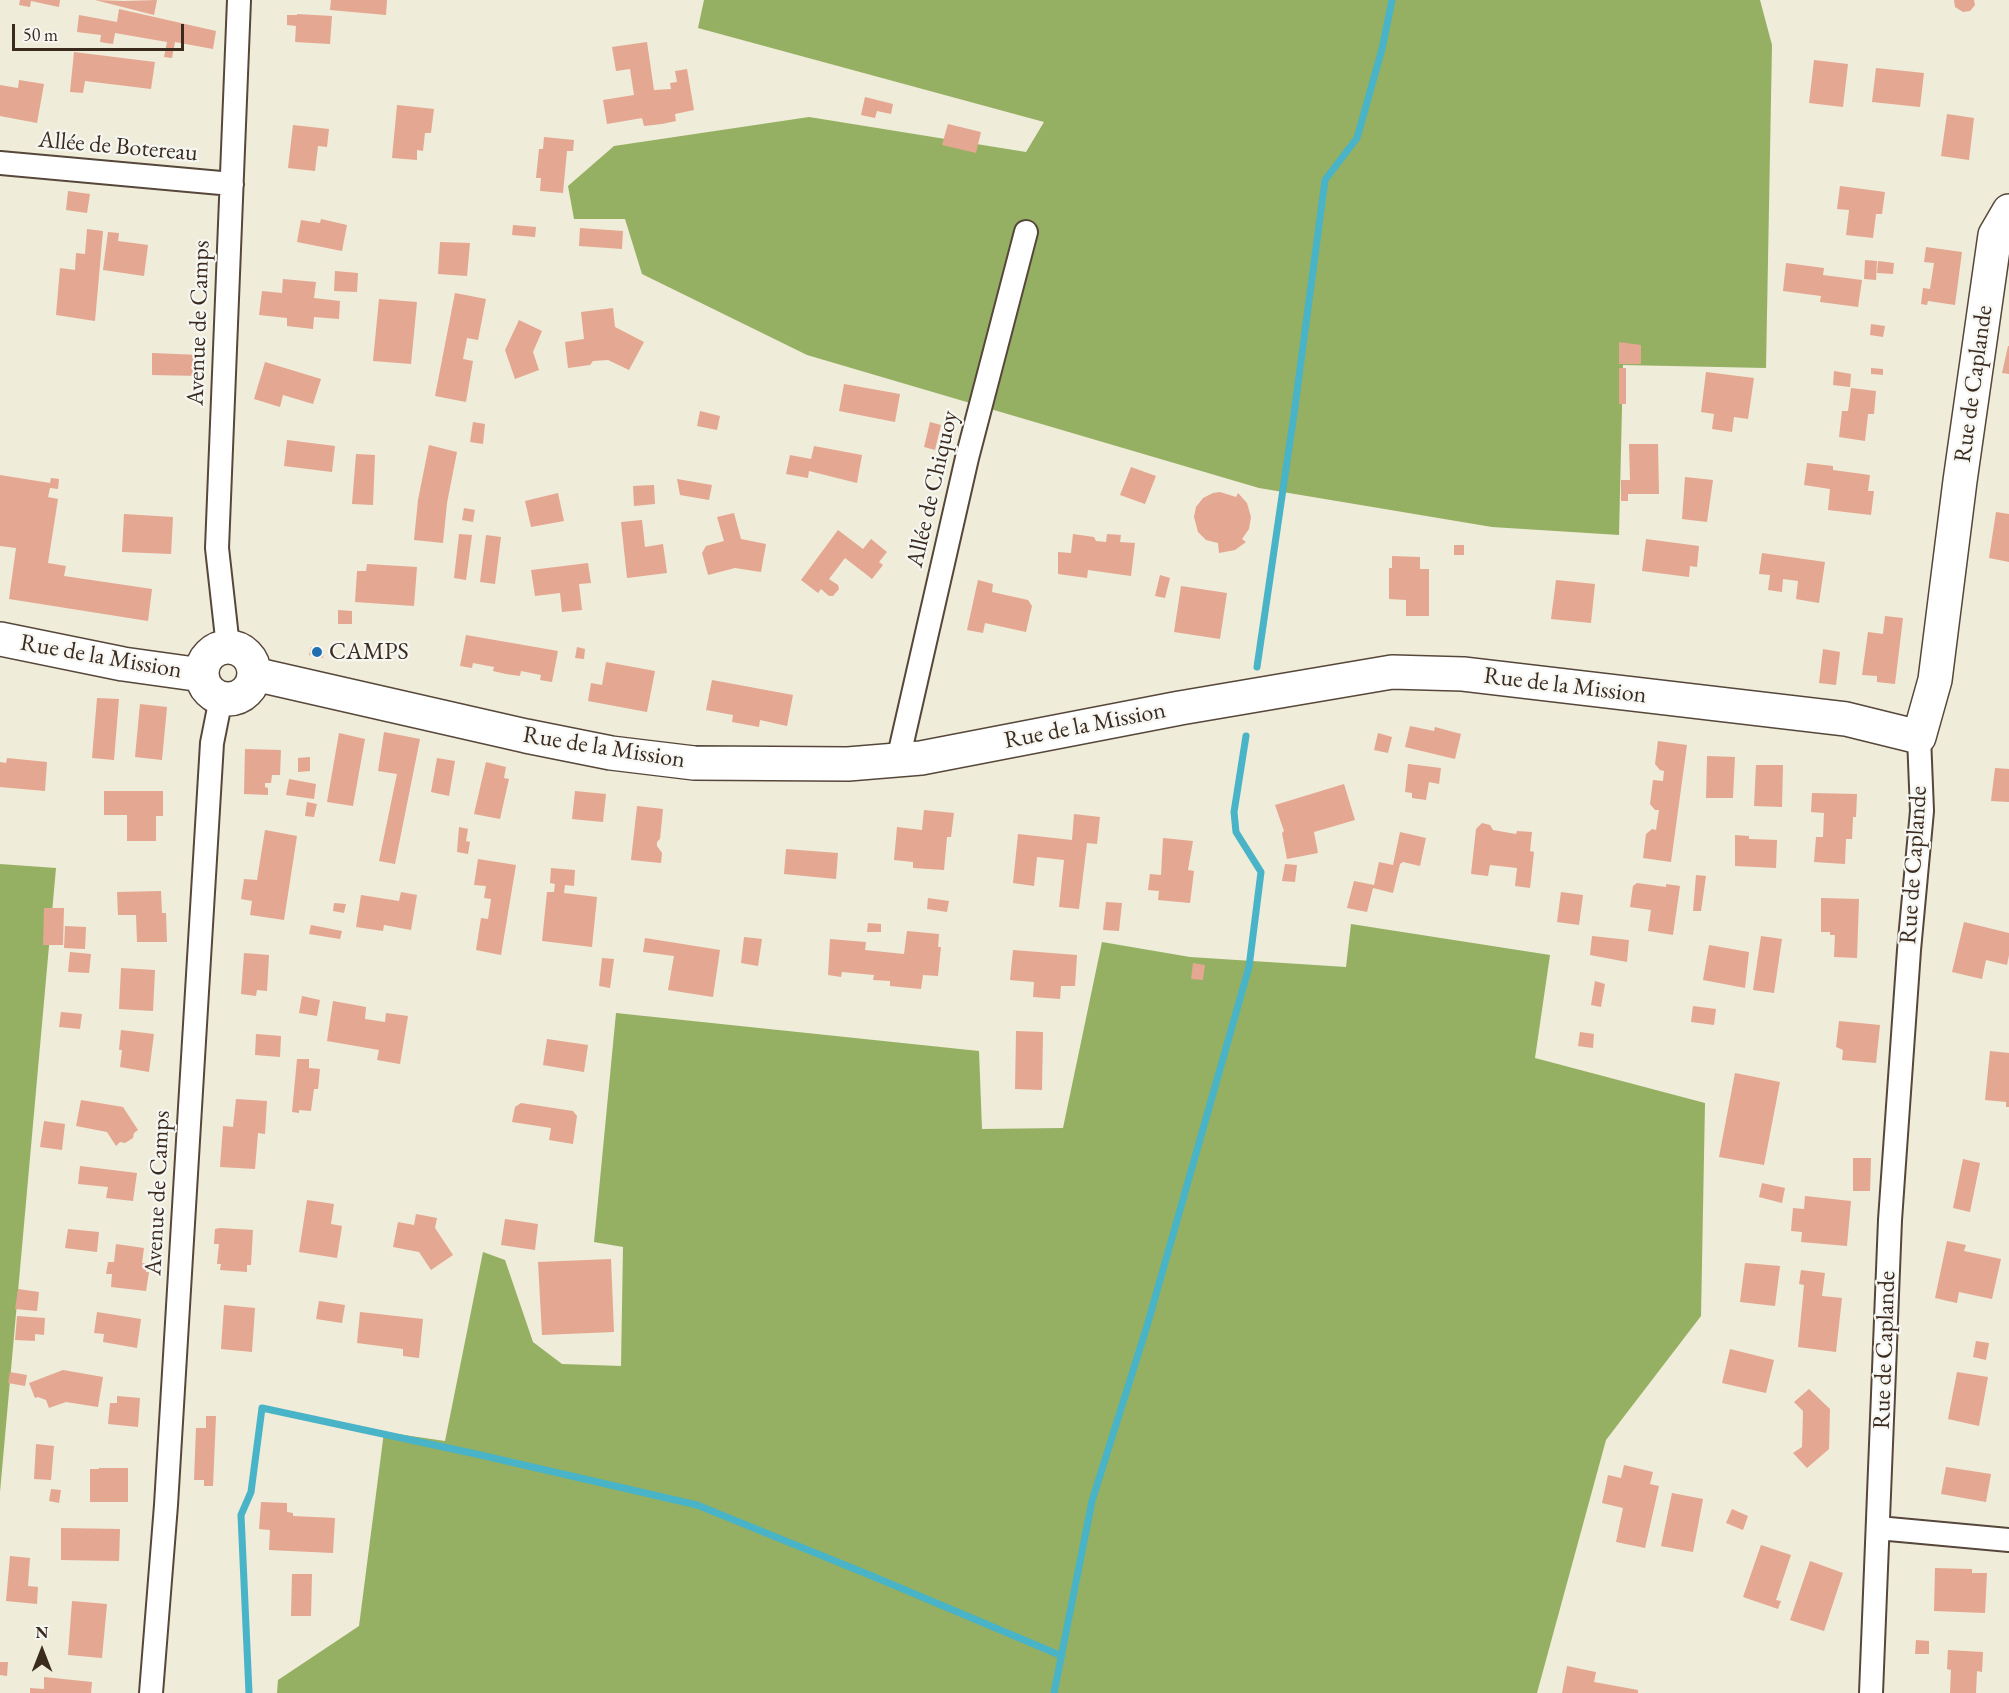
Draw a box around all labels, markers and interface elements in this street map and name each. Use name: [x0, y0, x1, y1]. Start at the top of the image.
scale bar: [15, 12, 188, 50]
text: 50 m: [23, 23, 58, 46]
street label: Allée de Botereau: [37, 126, 199, 168]
street label: Avenue de Camps: [182, 240, 216, 406]
street label: Rue de Caplande: [1949, 304, 1999, 464]
street label: Allée de Chiquoy: [901, 408, 965, 570]
street label: Rue de la Mission: [18, 629, 184, 685]
place label: CAMPS: [329, 638, 409, 666]
marker: CAMPS: [310, 645, 324, 659]
street label: Rue de la Mission: [1482, 662, 1648, 710]
street label: Rue de la Mission: [1002, 696, 1168, 756]
street label: Rue de la Mission: [521, 721, 687, 775]
street label: Rue de Caplande: [1894, 785, 1934, 945]
street label: Avenue de Camps: [139, 1110, 177, 1276]
street label: Rue de Caplande: [1868, 1270, 1902, 1430]
north arrow: [12, 1621, 72, 1681]
text: N: [36, 1622, 48, 1643]

